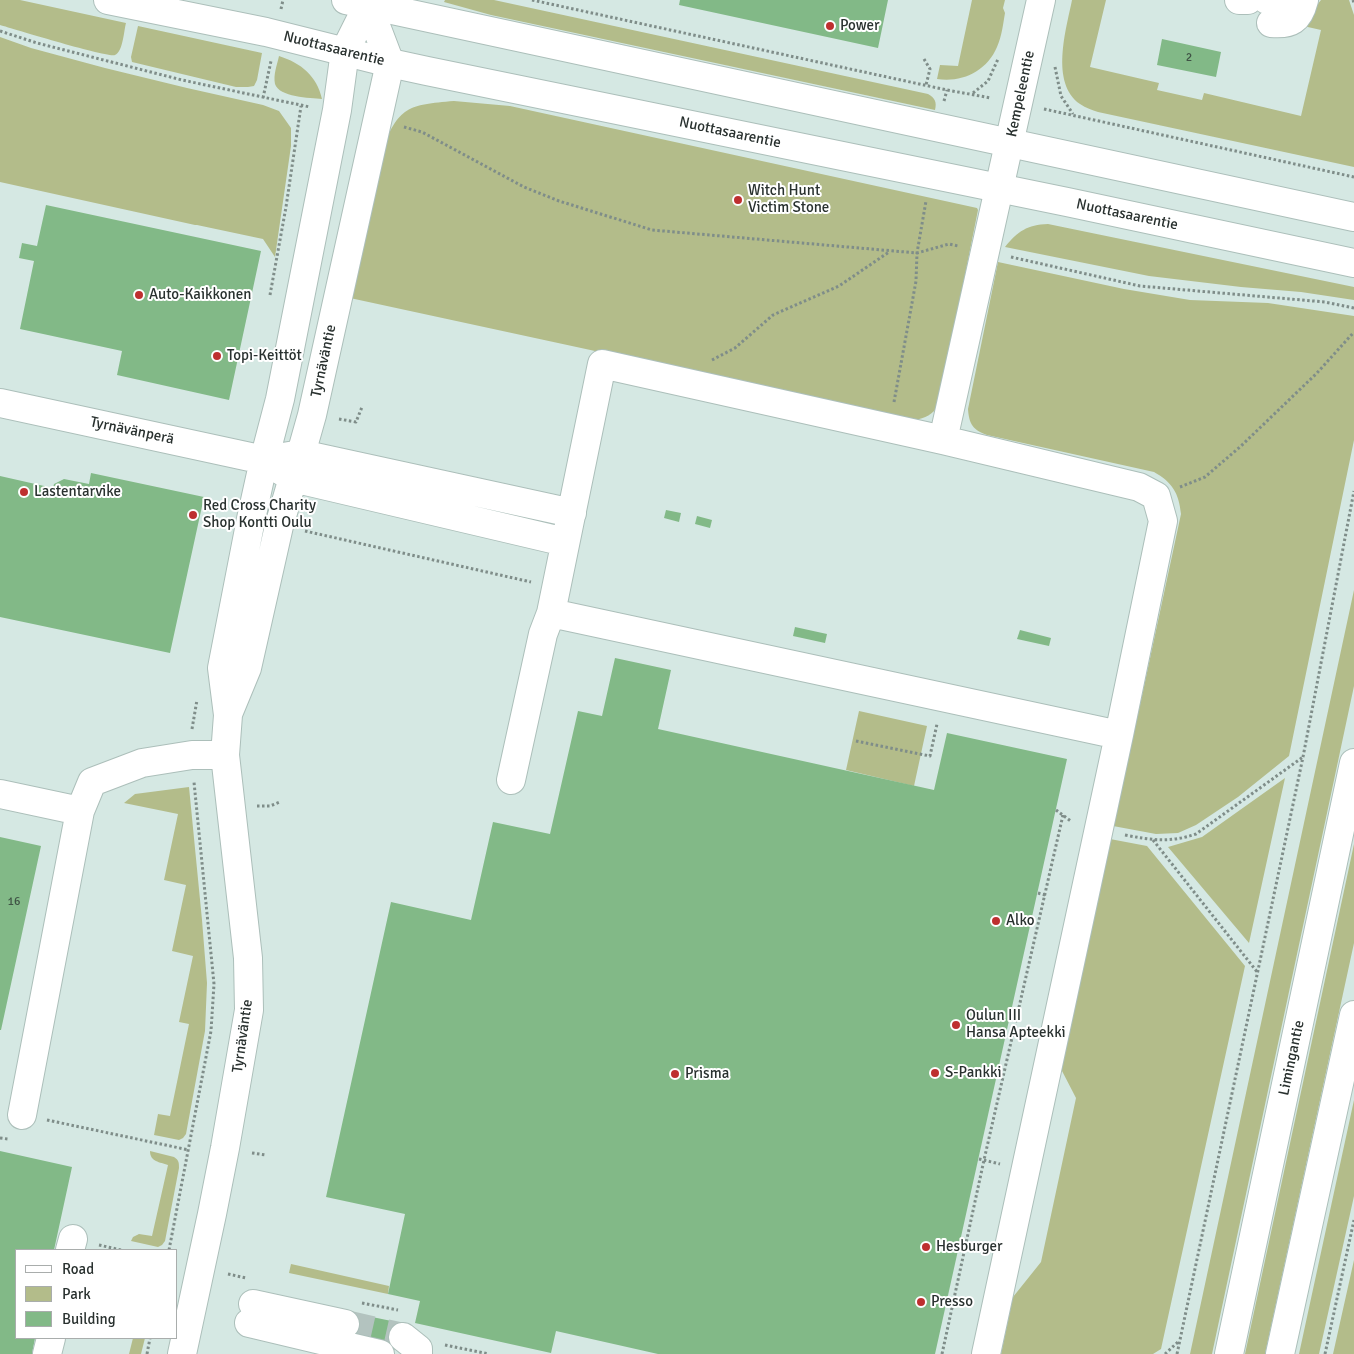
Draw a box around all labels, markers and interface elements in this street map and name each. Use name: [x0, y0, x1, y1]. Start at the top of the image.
place label: Power: [840, 17, 879, 35]
marker: Power: [824, 20, 836, 32]
street label: Nuottasaarentie: [281, 28, 387, 70]
street label: Kempeleentie: [1003, 49, 1039, 139]
house number: 2: [1186, 51, 1192, 65]
street label: Nuottasaarentie: [677, 113, 783, 153]
place label: Witch Hunt Victim Stone: [748, 182, 829, 217]
marker: Witch Hunt Victim Stone: [732, 194, 744, 206]
street label: Nuottasaarentie: [1074, 195, 1180, 235]
place label: Auto-Kaikkonen: [149, 286, 251, 304]
marker: Auto-Kaikkonen: [133, 289, 145, 301]
street label: Tyrnäväntie: [308, 323, 340, 399]
place label: Topi-Keittöt: [227, 347, 302, 365]
marker: Topi-Keittöt: [211, 350, 223, 362]
street label: Tyrnävänperä: [88, 413, 176, 449]
place label: Lastentarvike: [34, 483, 121, 501]
marker: Lastentarvike: [18, 486, 30, 498]
place label: Red Cross Charity Shop Kontti Oulu: [203, 497, 316, 532]
marker: Red Cross Charity Shop Kontti Oulu: [187, 509, 199, 521]
house number: 16: [8, 895, 20, 909]
place label: Alko: [1006, 912, 1034, 930]
marker: Alko: [990, 915, 1002, 927]
street label: Tyrnäväntie: [229, 998, 257, 1074]
place label: Oulun III Hansa Apteekki: [966, 1007, 1066, 1042]
marker: Oulun III Hansa Apteekki: [950, 1019, 962, 1031]
street label: Limingantie: [1275, 1019, 1309, 1097]
place label: S-Pankki: [945, 1064, 1002, 1082]
place label: Prisma: [685, 1065, 729, 1083]
marker: S-Pankki: [929, 1067, 941, 1079]
marker: Prisma: [669, 1068, 681, 1080]
place label: Hesburger: [936, 1238, 1003, 1256]
marker: Hesburger: [920, 1241, 932, 1253]
legend: [15, 1249, 178, 1339]
text: Road: [62, 1260, 94, 1278]
text: Park: [62, 1285, 91, 1303]
place label: Presso: [931, 1293, 973, 1311]
marker: Presso: [915, 1296, 927, 1308]
text: Building: [62, 1310, 116, 1328]

